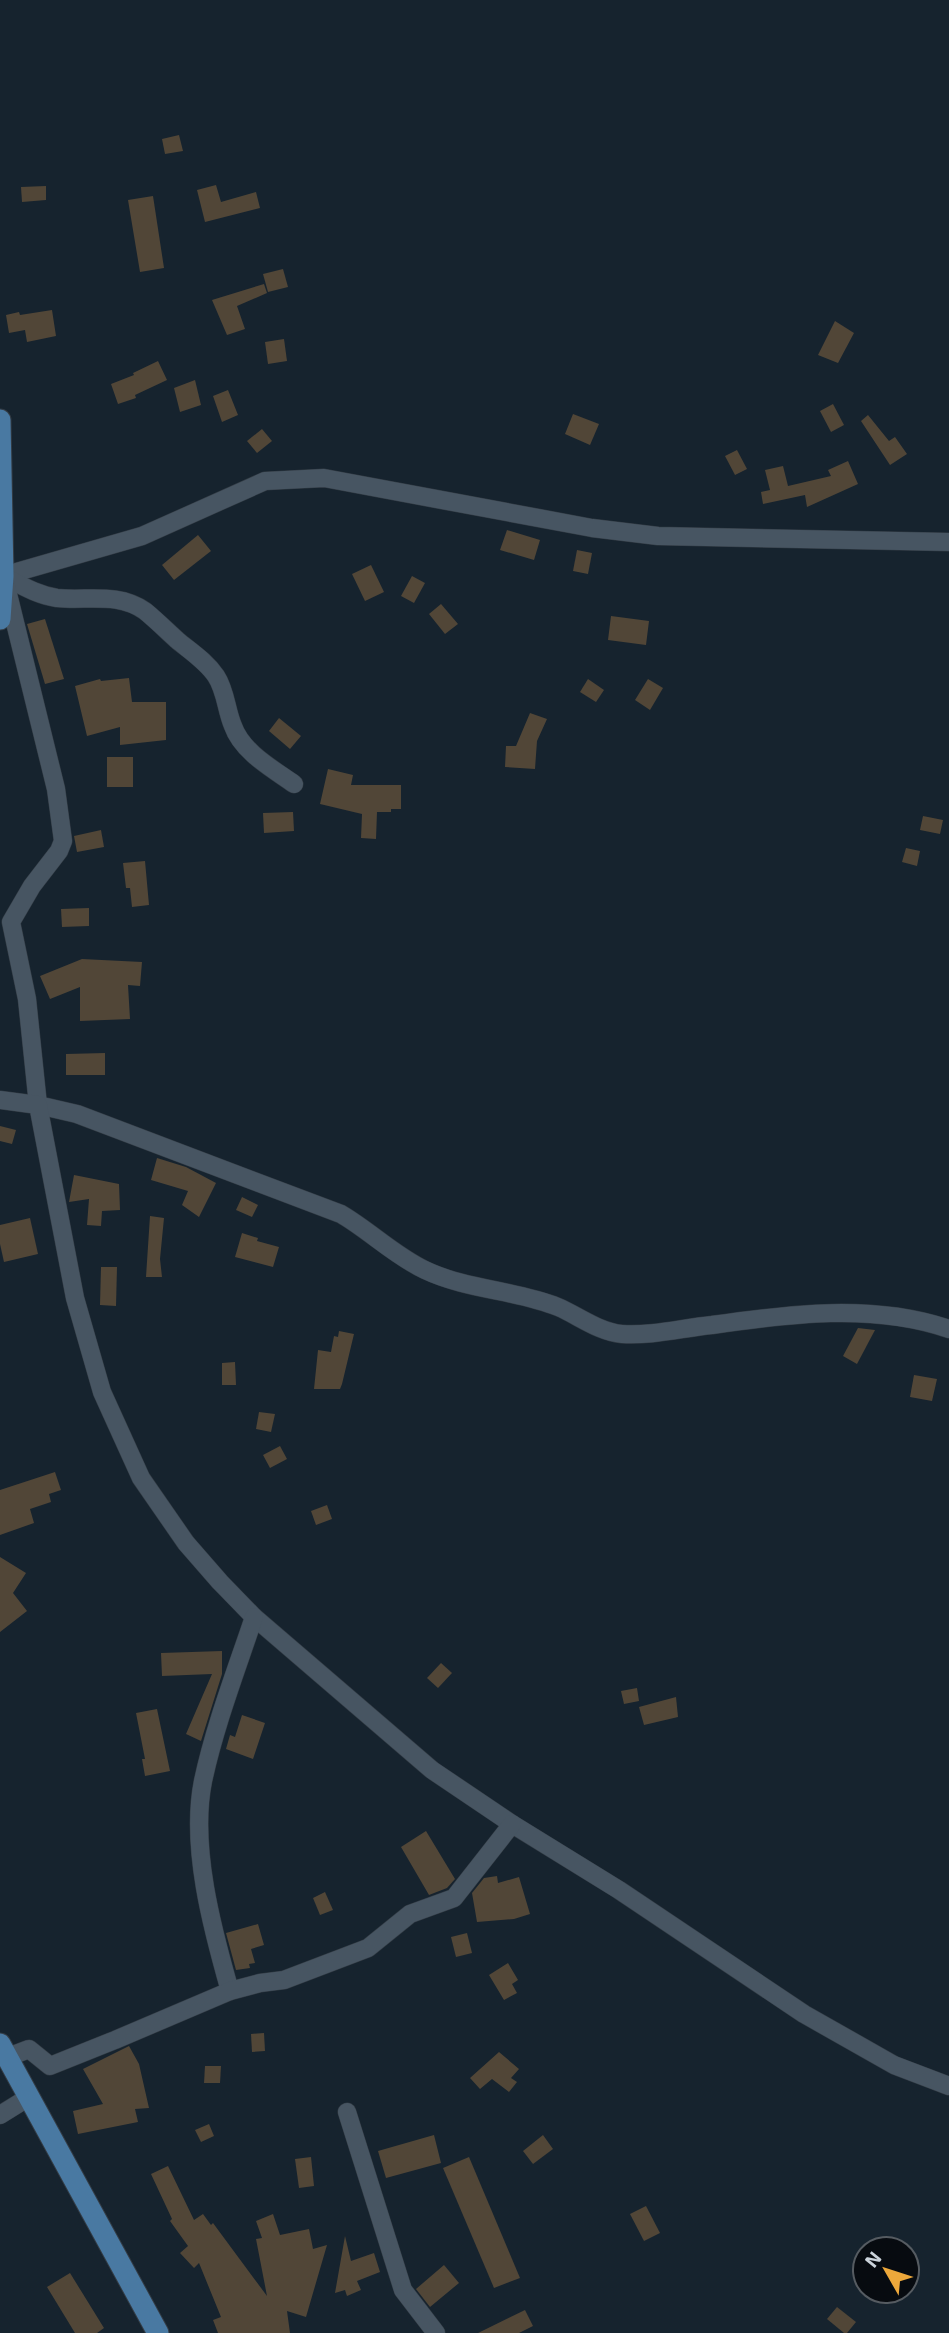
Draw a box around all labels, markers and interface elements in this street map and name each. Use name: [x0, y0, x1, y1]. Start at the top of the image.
north arrow: [851, 2235, 921, 2305]
text: N: [859, 2246, 886, 2272]

